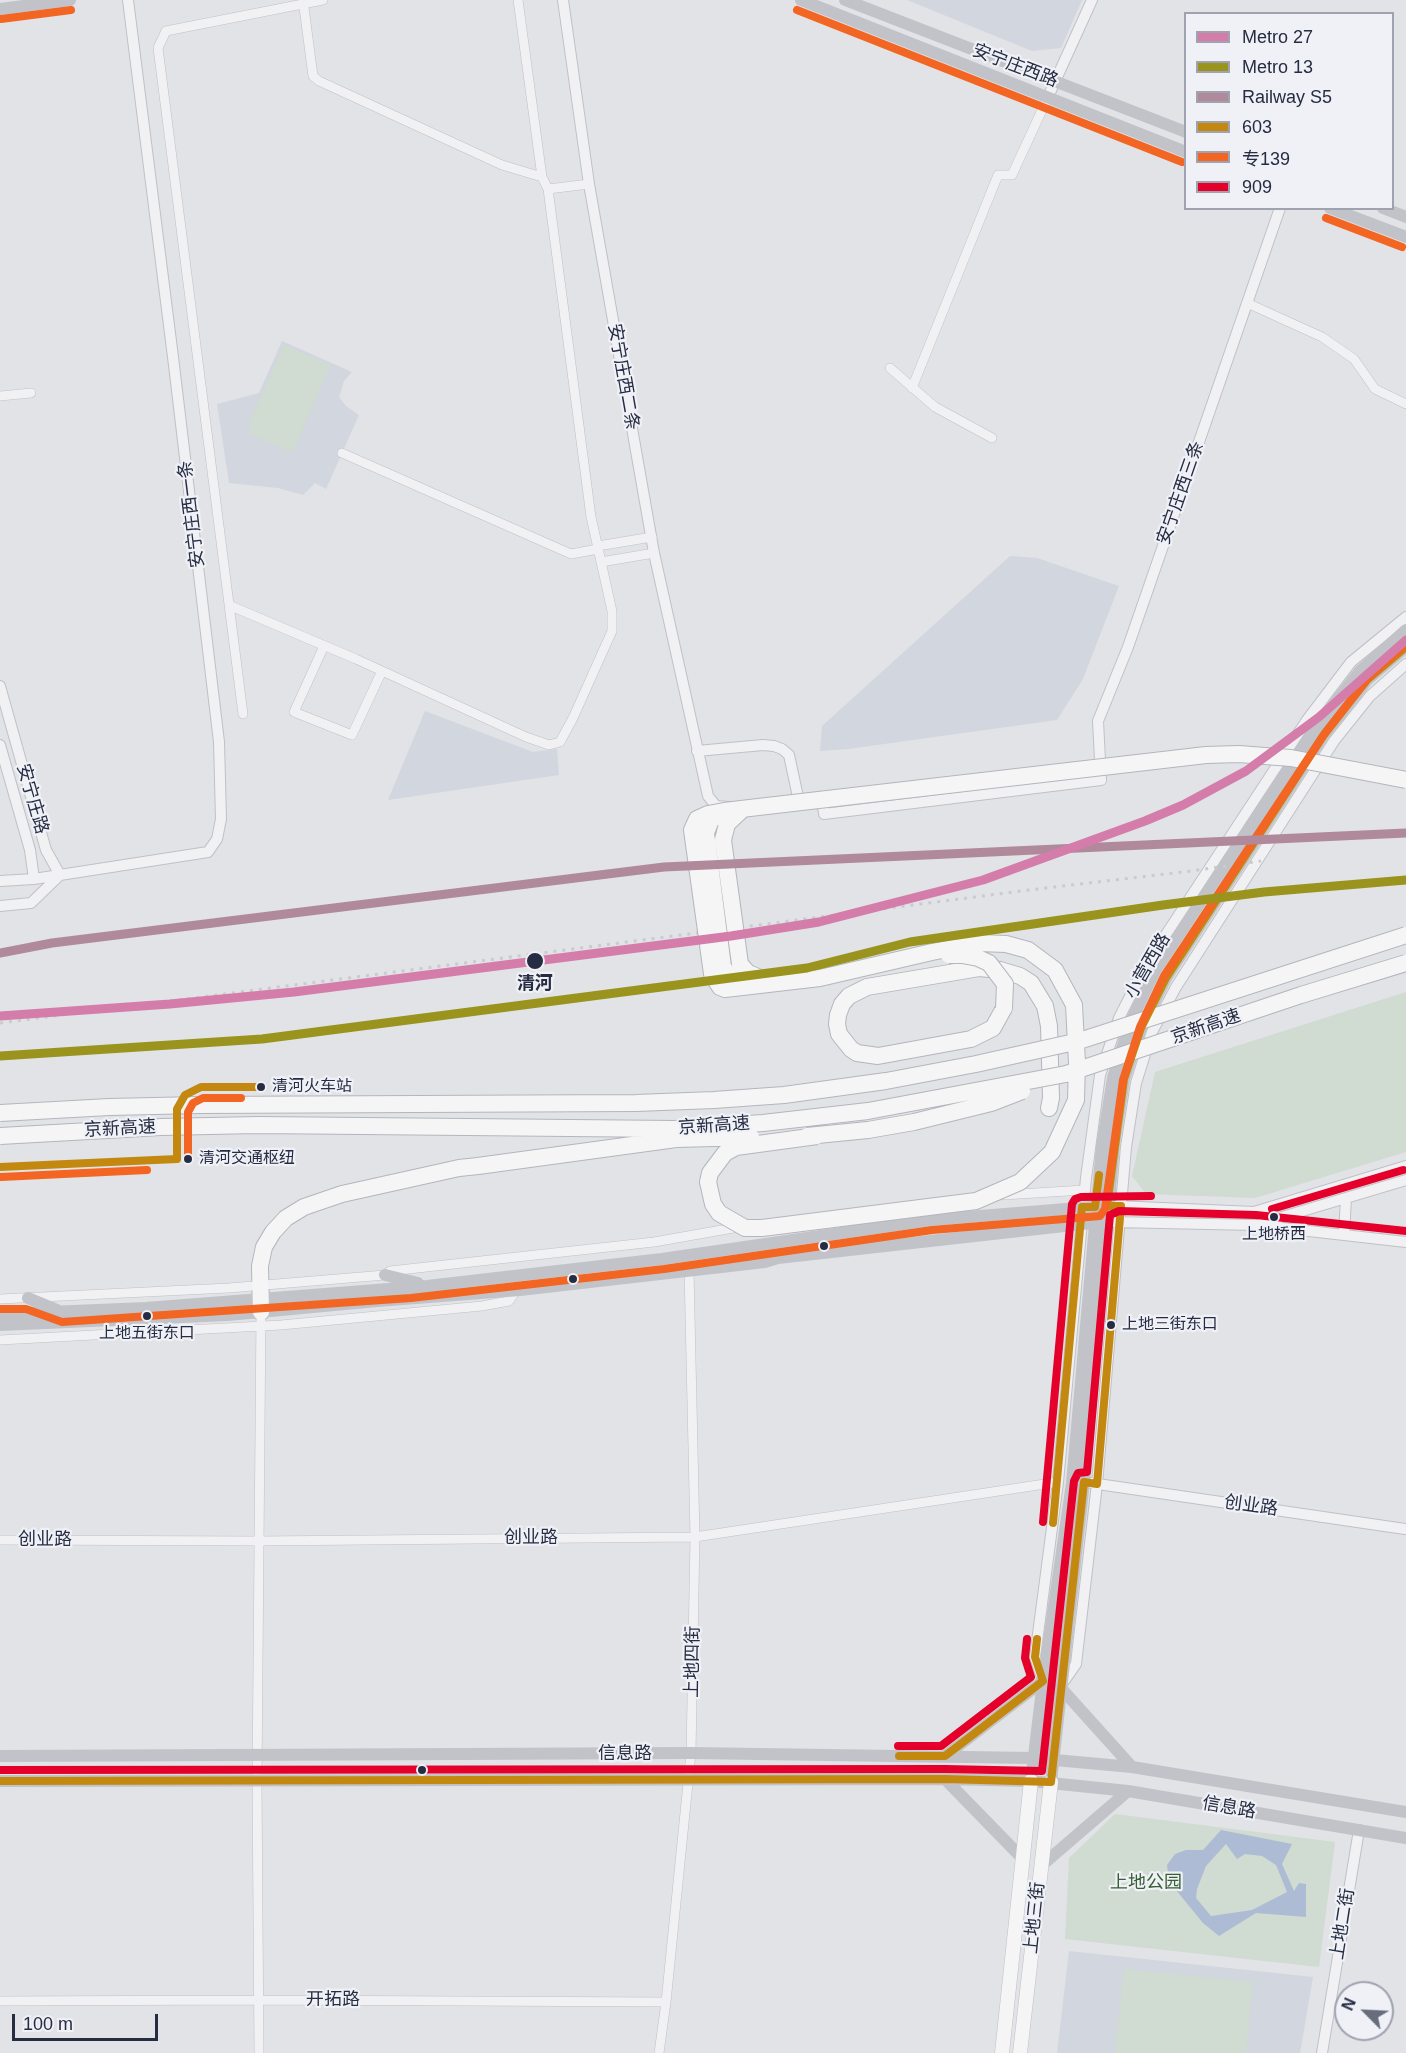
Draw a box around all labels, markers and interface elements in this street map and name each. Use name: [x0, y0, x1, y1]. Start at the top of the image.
legend: [1184, 12, 1394, 210]
text: Metro 27: [1242, 27, 1313, 47]
street label: 安宁庄西路: [969, 40, 1061, 92]
text: Metro 13: [1242, 57, 1313, 77]
text: Railway S5: [1242, 87, 1332, 107]
text: 603: [1242, 117, 1272, 137]
text: 专139: [1242, 149, 1290, 169]
text: 909: [1242, 177, 1272, 197]
street label: 安宁庄西二条: [603, 322, 643, 432]
street label: 安宁庄西三条: [1153, 438, 1209, 548]
street label: 安宁庄西一条: [175, 459, 209, 569]
street label: 安宁庄路: [12, 761, 52, 837]
street label: 小营西路: [1121, 929, 1175, 1003]
marker: 清河: [525, 951, 545, 971]
place label: 清河: [517, 973, 553, 995]
street label: 京新高速: [1168, 1005, 1244, 1049]
place label: 清河火车站: [272, 1077, 352, 1097]
marker: 清河火车站: [255, 1081, 267, 1093]
street label: 京新高速: [677, 1113, 751, 1139]
street label: 京新高速: [83, 1116, 157, 1142]
place label: 清河交通枢纽: [199, 1149, 295, 1169]
marker: 清河交通枢纽: [182, 1153, 194, 1165]
marker: 上地桥西: [1268, 1211, 1280, 1223]
place label: 上地桥西: [1242, 1225, 1306, 1245]
unlabelled marker: [818, 1240, 830, 1252]
unlabelled marker: [567, 1273, 579, 1285]
marker: 上地五街东口: [141, 1310, 153, 1322]
place label: 上地三街东口: [1122, 1315, 1218, 1335]
marker: 上地三街东口: [1105, 1319, 1117, 1331]
place label: 上地五街东口: [99, 1324, 195, 1344]
street label: 创业路: [1223, 1492, 1279, 1520]
street label: 创业路: [504, 1527, 558, 1549]
street label: 创业路: [18, 1529, 72, 1551]
street label: 上地四街: [682, 1626, 704, 1698]
street label: 信息路: [598, 1743, 652, 1765]
unlabelled marker: [416, 1764, 428, 1776]
street label: 信息路: [1201, 1793, 1257, 1823]
park label: 上地公园: [1110, 1872, 1182, 1894]
street label: 上地三街: [1020, 1881, 1050, 1955]
street label: 上地二街: [1327, 1887, 1359, 1961]
north arrow: [1334, 1981, 1394, 2041]
street label: 开拓路: [306, 1989, 360, 2011]
text: N: [1339, 1996, 1359, 2013]
scale bar: [15, 2002, 160, 2040]
text: 100 m: [23, 2014, 73, 2034]

